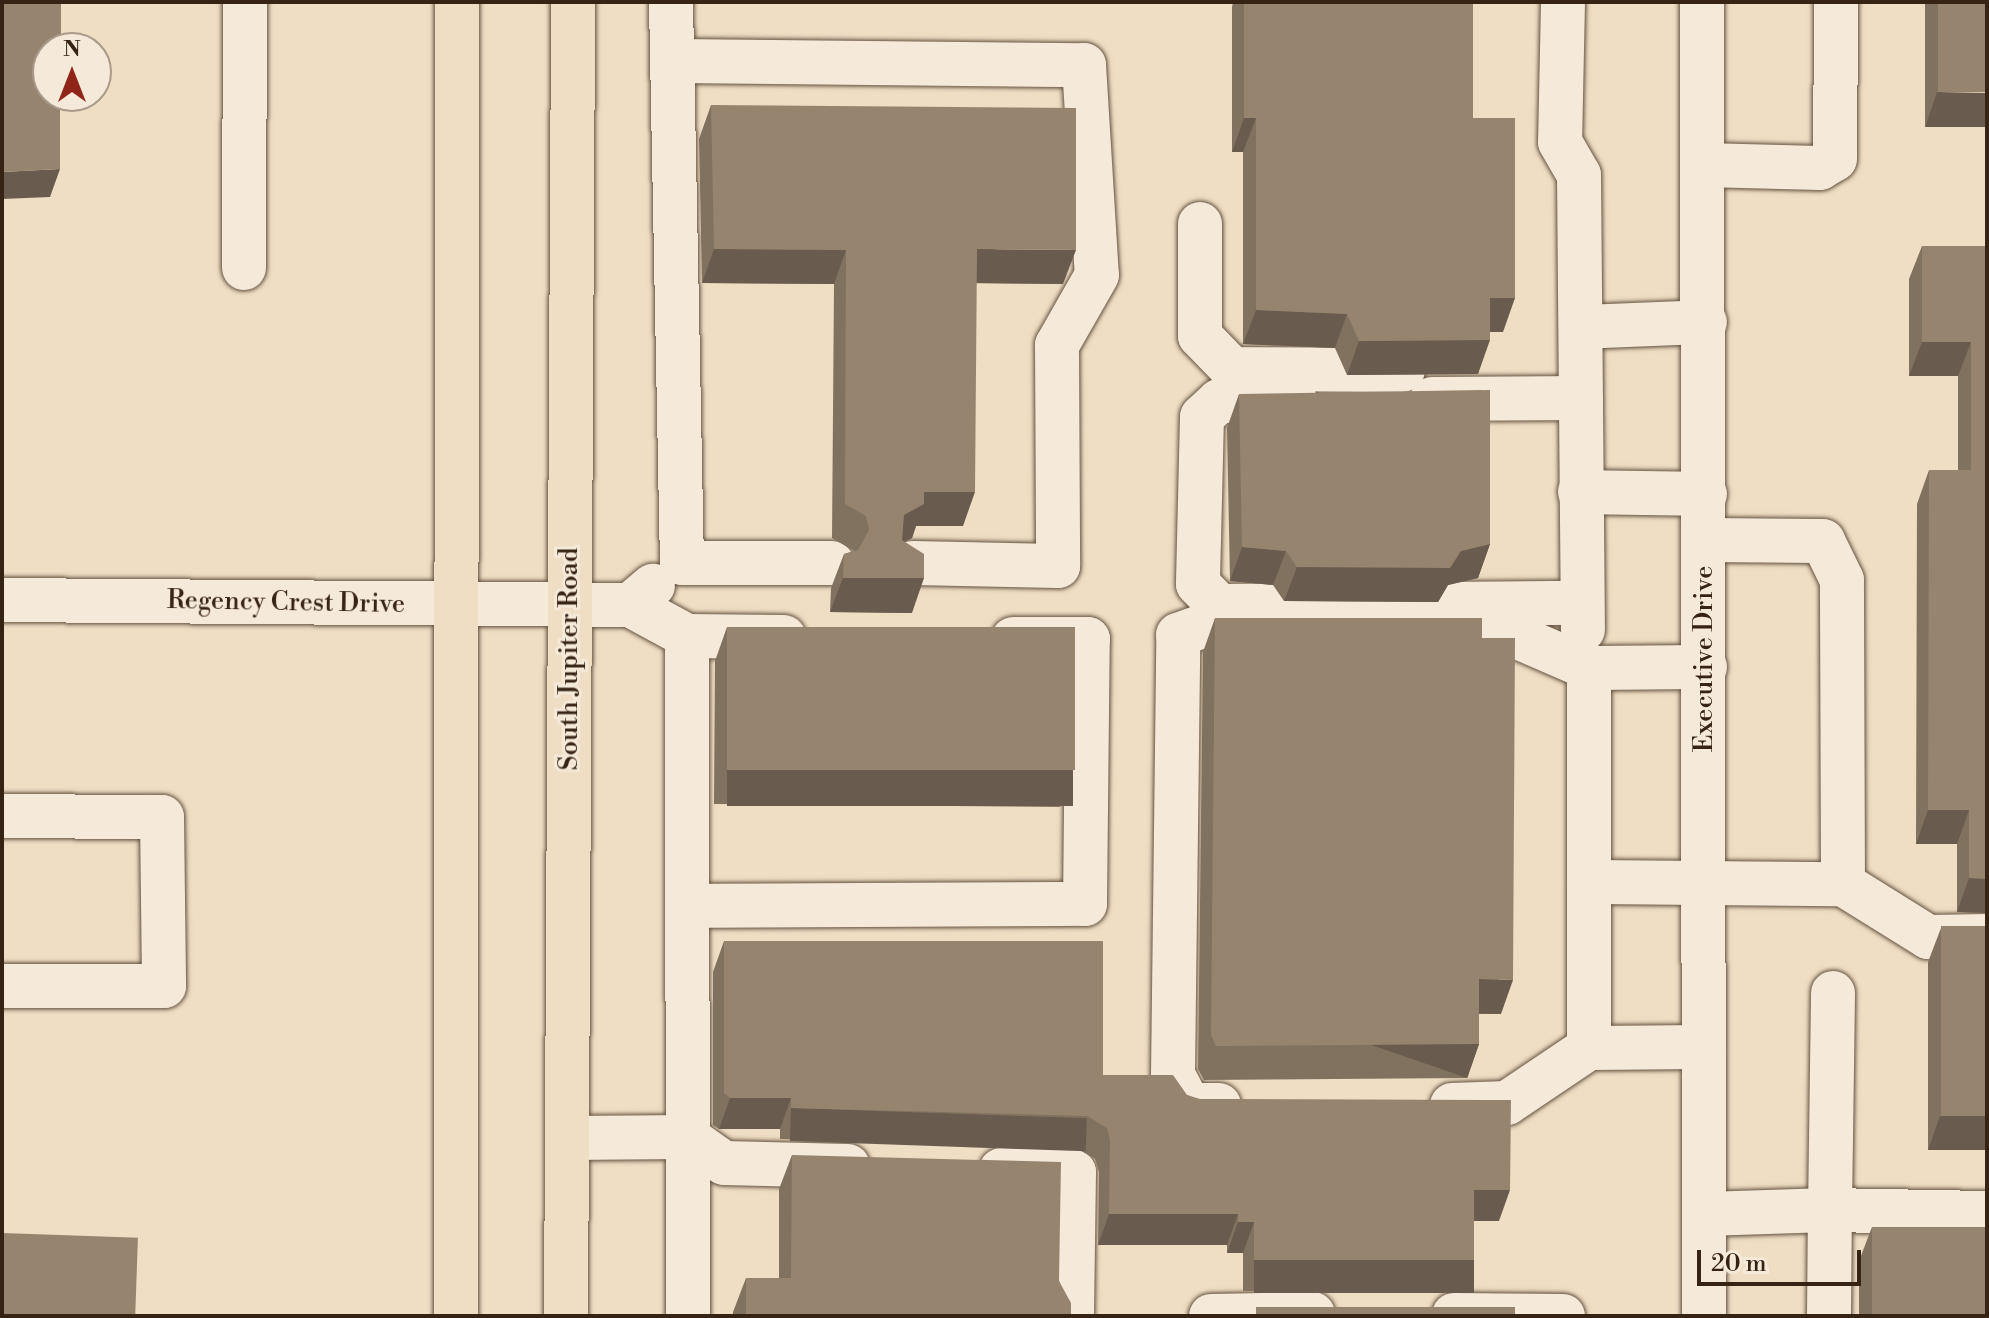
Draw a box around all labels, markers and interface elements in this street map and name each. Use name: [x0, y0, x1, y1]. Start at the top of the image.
north arrow: [32, 32, 112, 112]
text: N: [63, 36, 81, 63]
street label: South Jupiter Road: [554, 548, 586, 770]
street label: Executive Drive: [1689, 566, 1721, 752]
street label: Regency Crest Drive: [167, 585, 405, 621]
scale bar: [1701, 1234, 1865, 1284]
text: 20 m: [1711, 1249, 1767, 1279]

